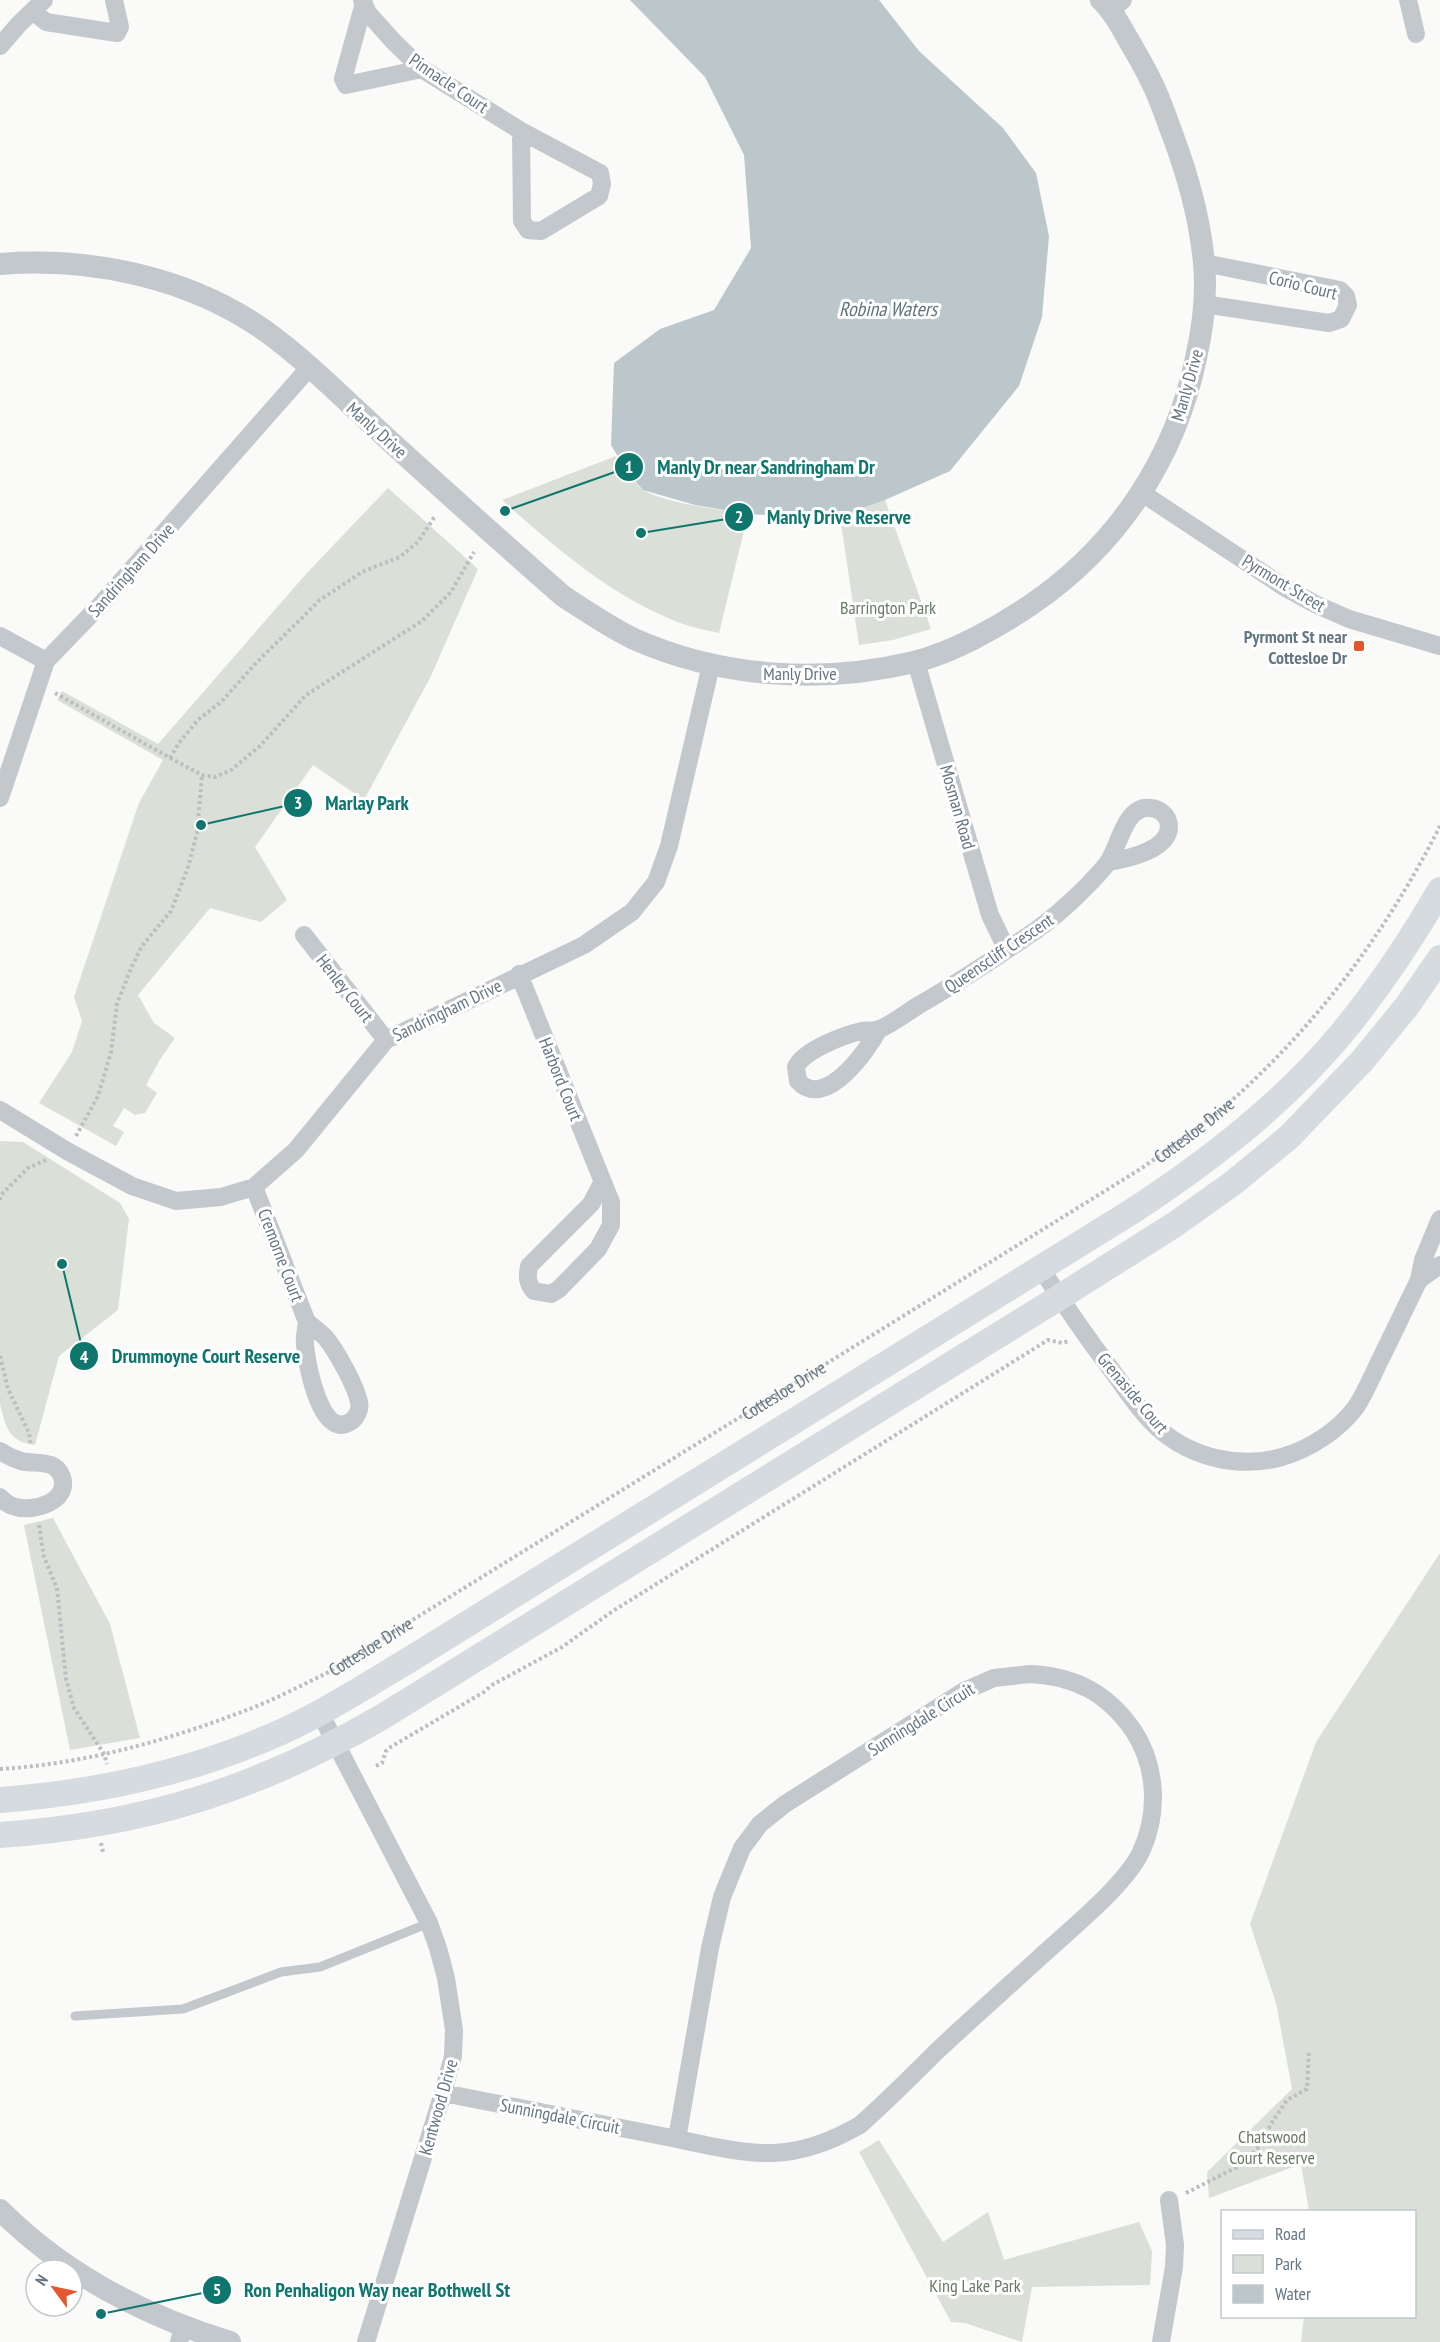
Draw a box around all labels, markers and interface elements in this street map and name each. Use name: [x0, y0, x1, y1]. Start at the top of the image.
street label: Pinnacle Court: [405, 48, 493, 118]
street label: Corio Court: [1266, 265, 1340, 305]
water label: Robina Waters: [839, 296, 939, 322]
street label: Manly Drive: [1166, 346, 1208, 424]
street label: Manly Drive: [342, 397, 412, 463]
callout: Manly Dr near Sandringham Dr: [614, 448, 887, 486]
text: Manly Dr near Sandringham Dr: [657, 454, 875, 480]
text: 1: [625, 455, 633, 478]
callout: Manly Drive Reserve: [724, 498, 923, 536]
text: Manly Drive Reserve: [767, 504, 911, 530]
text: 2: [735, 505, 743, 528]
street label: Sandringham Drive: [83, 518, 179, 622]
street label: Pyrmont Street: [1238, 549, 1330, 617]
park label: Barrington Park: [840, 596, 936, 619]
place label: Pyrmont St near Cottesloe Dr: [1244, 625, 1348, 669]
marker: Pyrmont St near Cottesloe Dr: [1352, 639, 1366, 653]
street label: Manly Drive: [763, 662, 837, 685]
street label: Mosman Road: [935, 762, 981, 852]
callout: Marlay Park: [283, 784, 421, 822]
text: Marlay Park: [325, 790, 409, 816]
text: 3: [294, 791, 302, 814]
street label: Queenscliff Crescent: [940, 908, 1058, 998]
street label: Henley Court: [311, 949, 379, 1027]
street label: Sandringham Drive: [389, 974, 505, 1046]
street label: Harbord Court: [534, 1034, 588, 1124]
street label: Cottesloe Drive: [1149, 1092, 1238, 1168]
street label: Cremorne Court: [253, 1205, 309, 1305]
callout: Drummoyne Court Reserve: [69, 1337, 312, 1375]
text: Drummoyne Court Reserve: [112, 1343, 300, 1369]
text: 4: [80, 1345, 89, 1368]
street label: Grenaside Court: [1092, 1348, 1174, 1438]
street label: Cottesloe Drive: [737, 1355, 830, 1425]
street label: Cottesloe Drive: [324, 1611, 417, 1681]
street label: Sunningdale Circuit: [863, 1677, 979, 1761]
street label: Kentwood Drive: [413, 2056, 463, 2158]
street label: Sunningdale Circuit: [498, 2093, 622, 2139]
park label: Chatswood Court Reserve: [1229, 2125, 1315, 2169]
legend: [1221, 2210, 1416, 2318]
text: Road: [1275, 2222, 1306, 2245]
text: Park: [1275, 2252, 1302, 2275]
north arrow: [24, 2258, 84, 2318]
text: N: [31, 2271, 52, 2289]
callout: Ron Penhaligon Way near Bothwell St: [202, 2271, 523, 2309]
park label: King Lake Park: [929, 2274, 1021, 2297]
text: Ron Penhaligon Way near Bothwell St: [244, 2277, 510, 2303]
text: 5: [213, 2278, 221, 2301]
text: Water: [1275, 2282, 1311, 2305]

